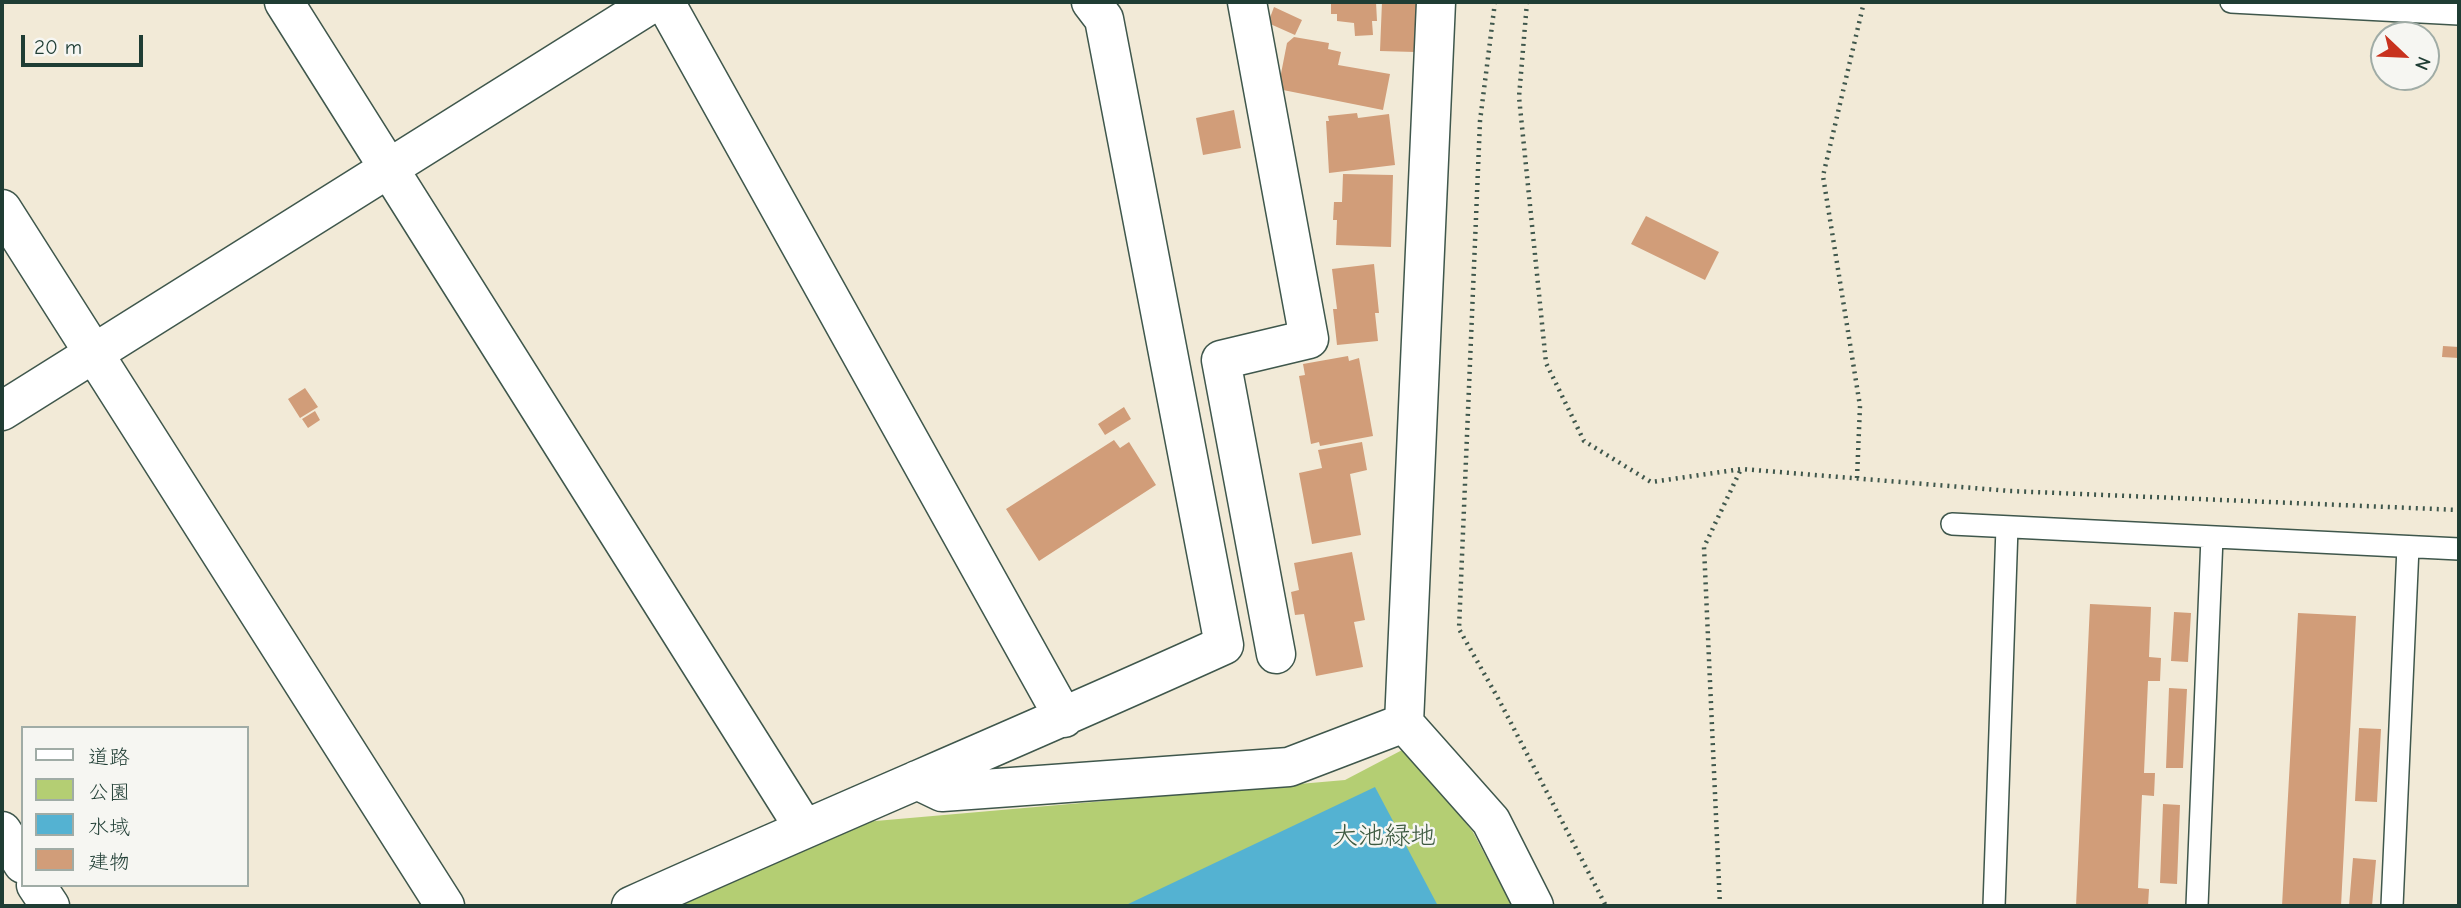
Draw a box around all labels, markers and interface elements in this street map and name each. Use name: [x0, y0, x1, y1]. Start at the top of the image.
scale bar: [24, 21, 147, 65]
north arrow: [2370, 21, 2440, 91]
text: 20 m: [34, 35, 82, 59]
text: N: [2410, 53, 2435, 73]
legend: [21, 726, 248, 887]
text: 道路: [88, 745, 130, 769]
text: 公園: [88, 780, 130, 804]
text: 水域: [88, 815, 130, 839]
park label: 大池緑地: [1332, 821, 1436, 853]
text: 建物: [88, 850, 130, 874]

